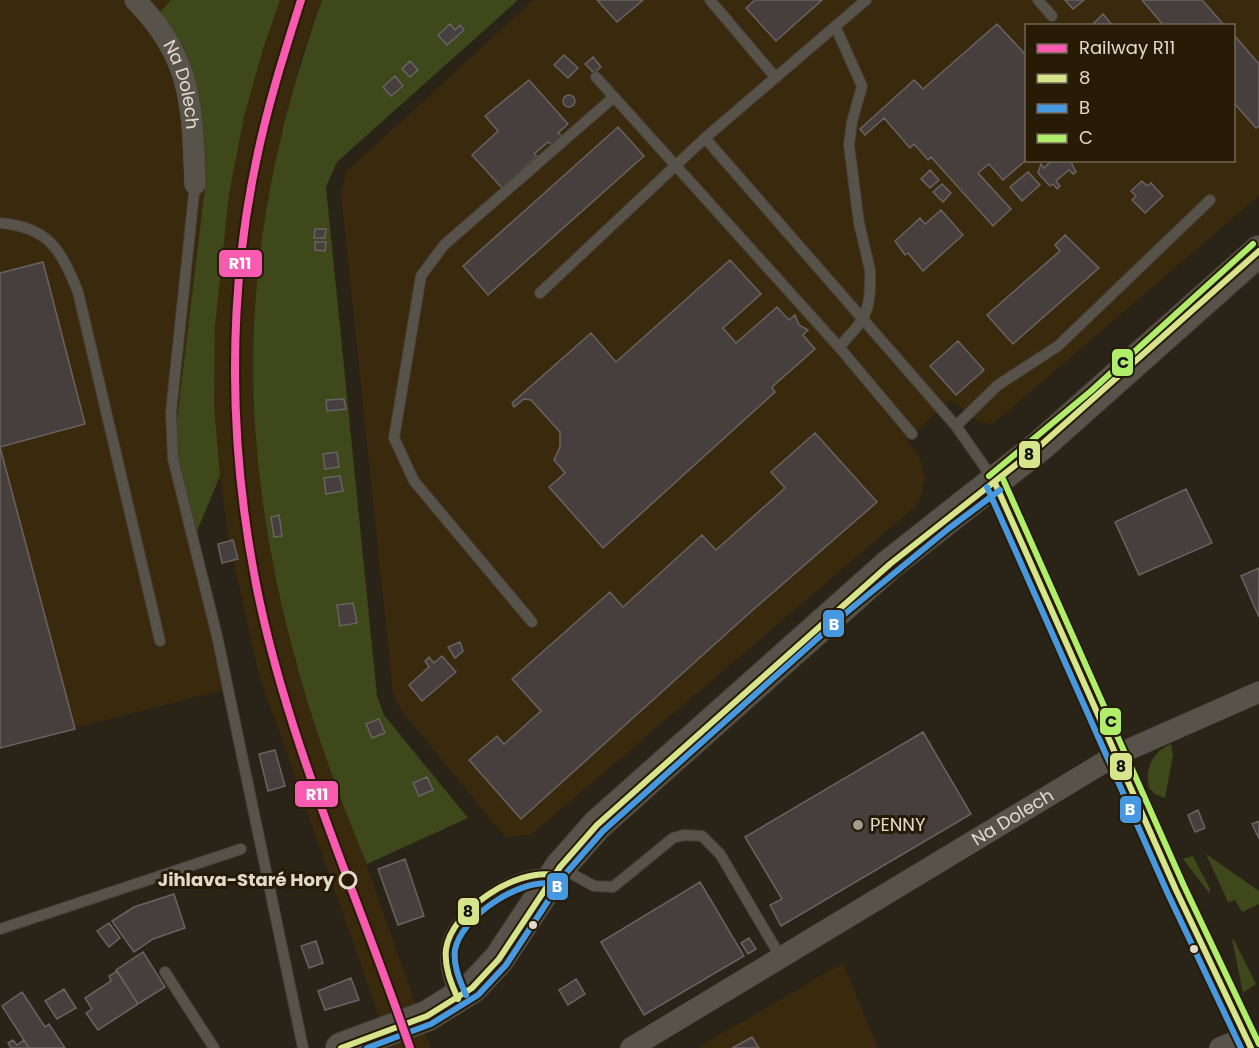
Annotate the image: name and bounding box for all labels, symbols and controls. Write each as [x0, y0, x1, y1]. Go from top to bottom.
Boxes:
legend [1025, 24, 1235, 162]
street label: Na Dolech [157, 35, 205, 130]
text: Railway R11 [1079, 35, 1175, 60]
text: 8 [1079, 65, 1090, 90]
text: B [1079, 95, 1090, 120]
text: C [1079, 125, 1093, 150]
line badge: R11 [218, 249, 263, 278]
text: R11 [229, 252, 251, 275]
line badge: C [1111, 348, 1134, 377]
text: C [1117, 351, 1129, 374]
line badge: 8 [1018, 440, 1041, 469]
text: 8 [1024, 443, 1034, 466]
line badge: B [822, 609, 845, 638]
text: B [829, 613, 839, 636]
line badge: C [1099, 707, 1122, 736]
text: C [1105, 710, 1117, 733]
line badge: 8 [1109, 752, 1133, 781]
text: 8 [1116, 755, 1126, 778]
line badge: R11 [294, 780, 339, 808]
street label: Na Dolech [967, 782, 1058, 851]
text: R11 [306, 783, 328, 806]
line badge: B [1119, 795, 1142, 824]
text: B [1125, 798, 1135, 821]
place label: PENNY [870, 812, 926, 837]
marker: PENNY [851, 818, 865, 832]
place label: Jihlava-Staré Hory [158, 867, 335, 892]
marker: Jihlava-Staré Hory [339, 871, 357, 889]
line badge: B [546, 872, 569, 901]
text: B [552, 875, 562, 898]
line badge: 8 [457, 897, 480, 926]
text: 8 [463, 900, 473, 923]
unlabelled marker [527, 919, 539, 931]
unlabelled marker [1188, 943, 1200, 955]

